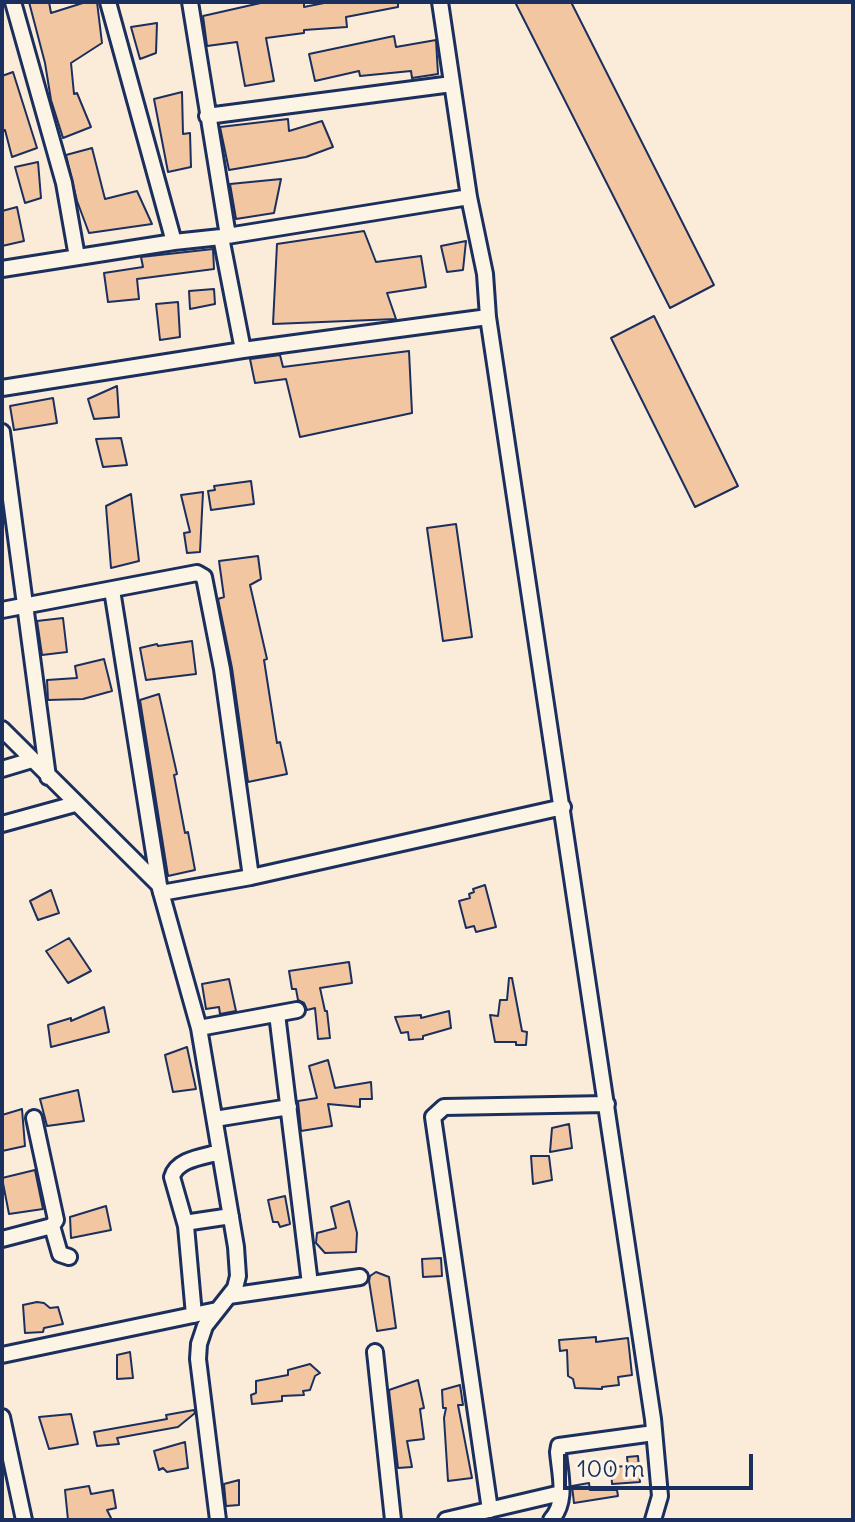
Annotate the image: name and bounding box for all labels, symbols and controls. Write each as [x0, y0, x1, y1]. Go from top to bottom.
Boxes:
scale bar [567, 1438, 757, 1488]
text: 100 m [577, 1453, 645, 1483]

